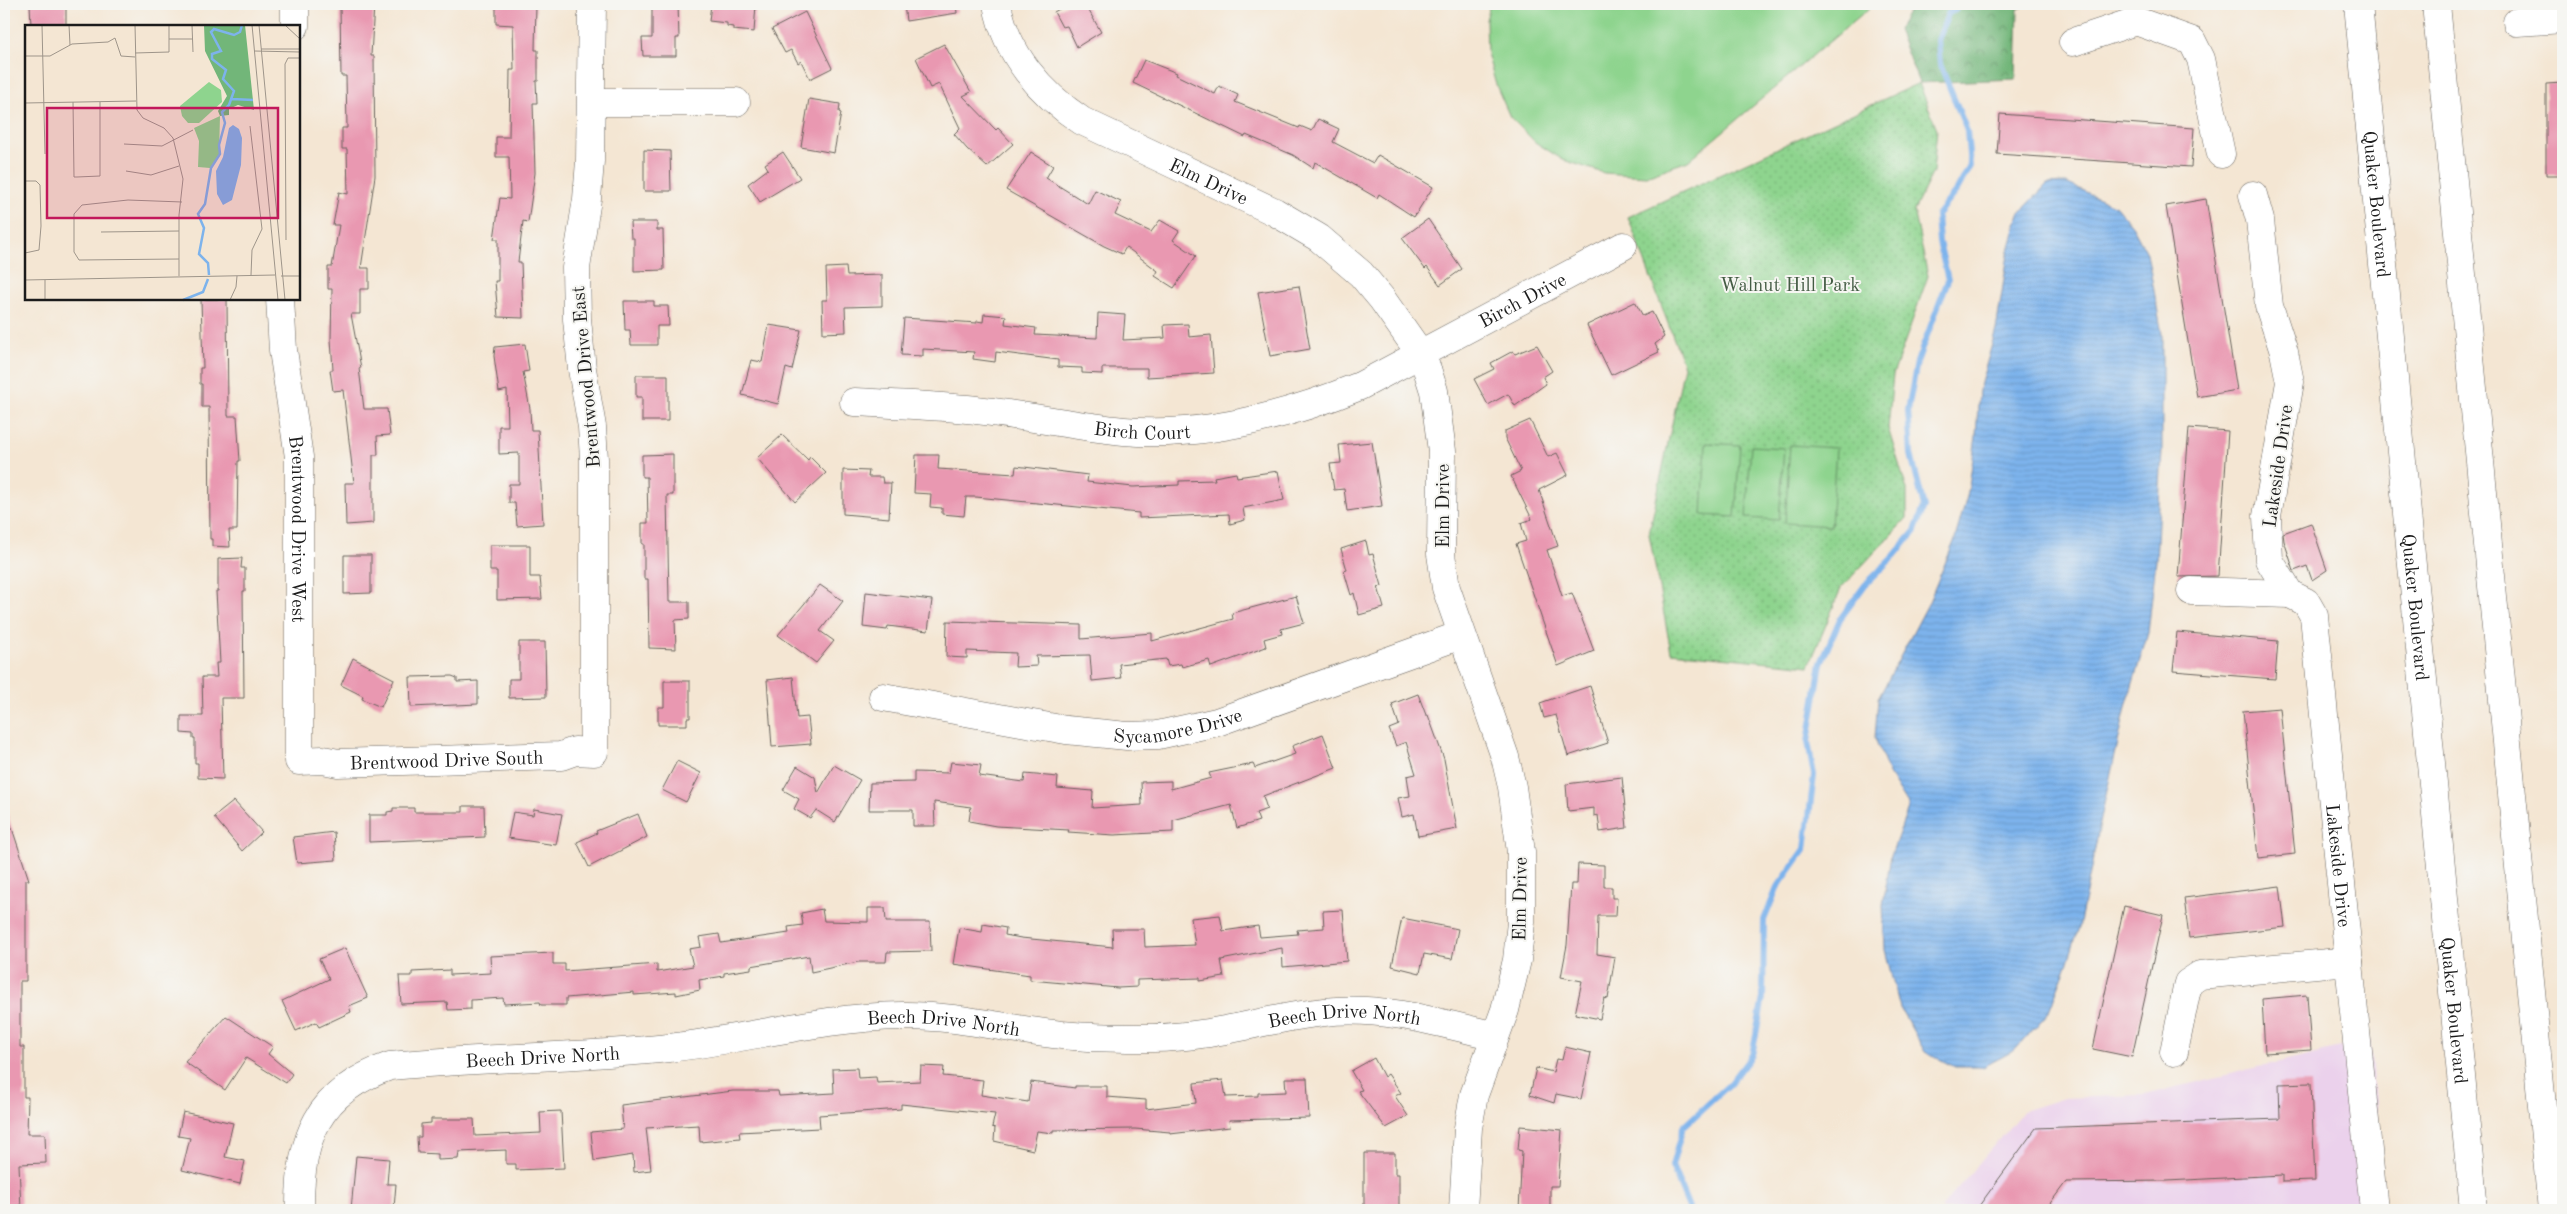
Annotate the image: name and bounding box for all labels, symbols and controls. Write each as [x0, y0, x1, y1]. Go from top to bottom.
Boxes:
inset map [25, 25, 300, 300]
street label: Quaker Boulevard [2358, 130, 2391, 279]
street label: Elm Drive [1166, 157, 1250, 210]
street label: Birch Drive [1477, 271, 1570, 333]
park label: Walnut Hill Park [1720, 277, 1860, 296]
street label: Brentwood Drive East [570, 285, 605, 469]
street label: Lakeside Drive [2261, 404, 2297, 529]
street label: Birch Court [1092, 421, 1192, 444]
street label: Brentwood Drive West [284, 434, 306, 623]
street label: Elm Drive [1435, 464, 1454, 548]
street label: Quaker Boulevard [2397, 533, 2430, 682]
street label: Sycamore Drive [1112, 707, 1245, 748]
street label: Brentwood Drive South [349, 750, 544, 775]
street label: Lakeside Drive [2321, 803, 2352, 928]
street label: Elm Drive [1511, 857, 1532, 941]
street label: Quaker Boulevard [2436, 936, 2469, 1085]
street label: Beech Drive North [1266, 1003, 1422, 1033]
street label: Beech Drive North [866, 1009, 1021, 1041]
street label: Beech Drive North [465, 1045, 621, 1072]

